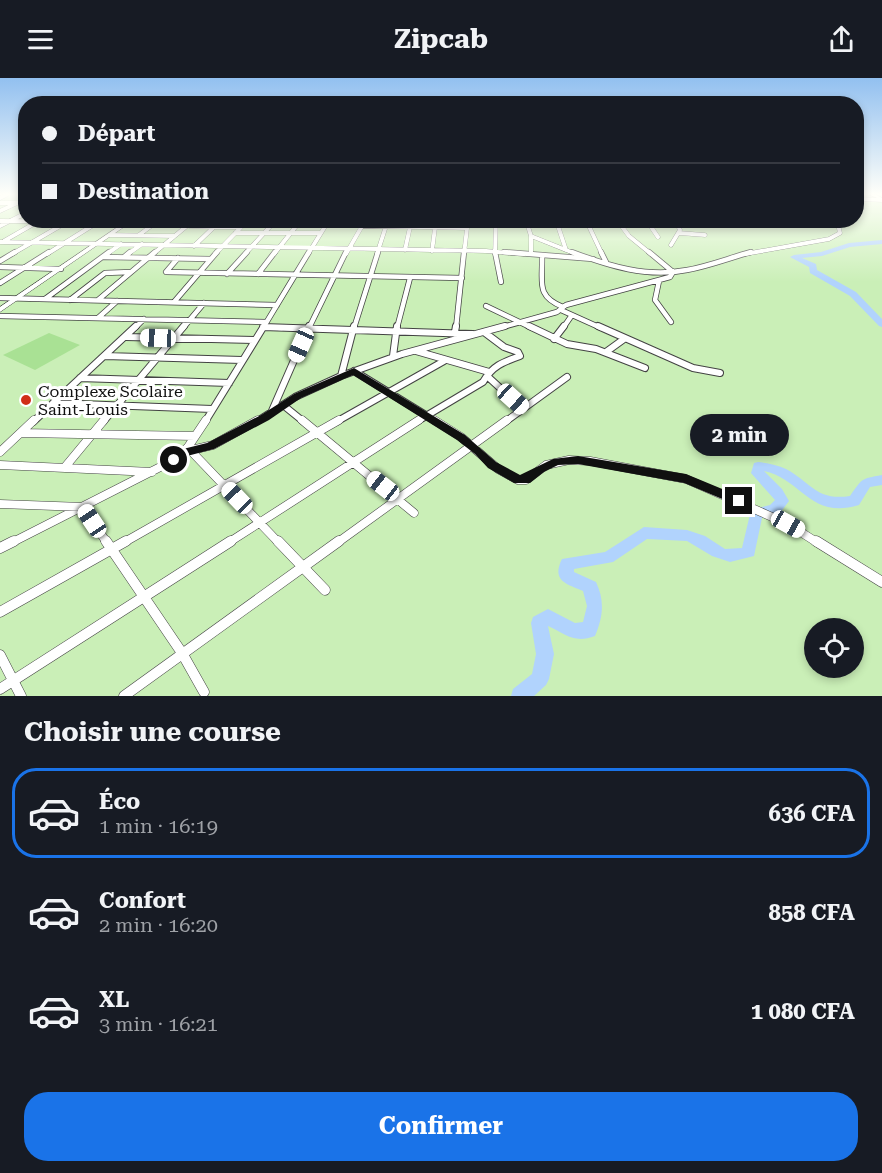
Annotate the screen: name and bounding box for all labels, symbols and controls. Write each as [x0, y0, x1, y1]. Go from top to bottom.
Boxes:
icon: menu [24, 23, 57, 56]
text: Zipcab [394, 23, 488, 55]
icon: share [825, 23, 858, 56]
text: Départ [78, 121, 155, 146]
text: Destination [78, 179, 209, 204]
car [285, 325, 317, 365]
car [140, 328, 176, 348]
car [494, 380, 532, 418]
place label: Complexe Scolaire Saint-Louis [38, 382, 183, 419]
marker: Complexe Scolaire Saint-Louis [19, 393, 33, 407]
callout: 2 min [690, 414, 789, 456]
text: 2 min [712, 423, 767, 447]
route start [160, 446, 187, 473]
car [363, 468, 403, 504]
car [218, 479, 256, 517]
route end [725, 487, 752, 514]
car [74, 501, 110, 541]
car [768, 507, 808, 541]
map controls [804, 618, 864, 678]
button: locate [804, 618, 864, 678]
text: Choisir une course [24, 716, 281, 748]
icon: car [27, 786, 81, 840]
text: Éco [99, 789, 140, 814]
text: 636 CFA [769, 801, 855, 826]
text: 1 min · 16:19 [99, 814, 218, 838]
icon: car [27, 885, 81, 939]
text: Confort [99, 888, 186, 913]
text: 858 CFA [769, 900, 855, 925]
text: 2 min · 16:20 [99, 913, 218, 937]
icon: car [27, 984, 81, 1038]
text: XL [99, 987, 129, 1012]
text: 1 080 CFA [751, 999, 855, 1024]
text: 3 min · 16:21 [99, 1012, 218, 1036]
button: Confirmer [24, 1092, 858, 1161]

